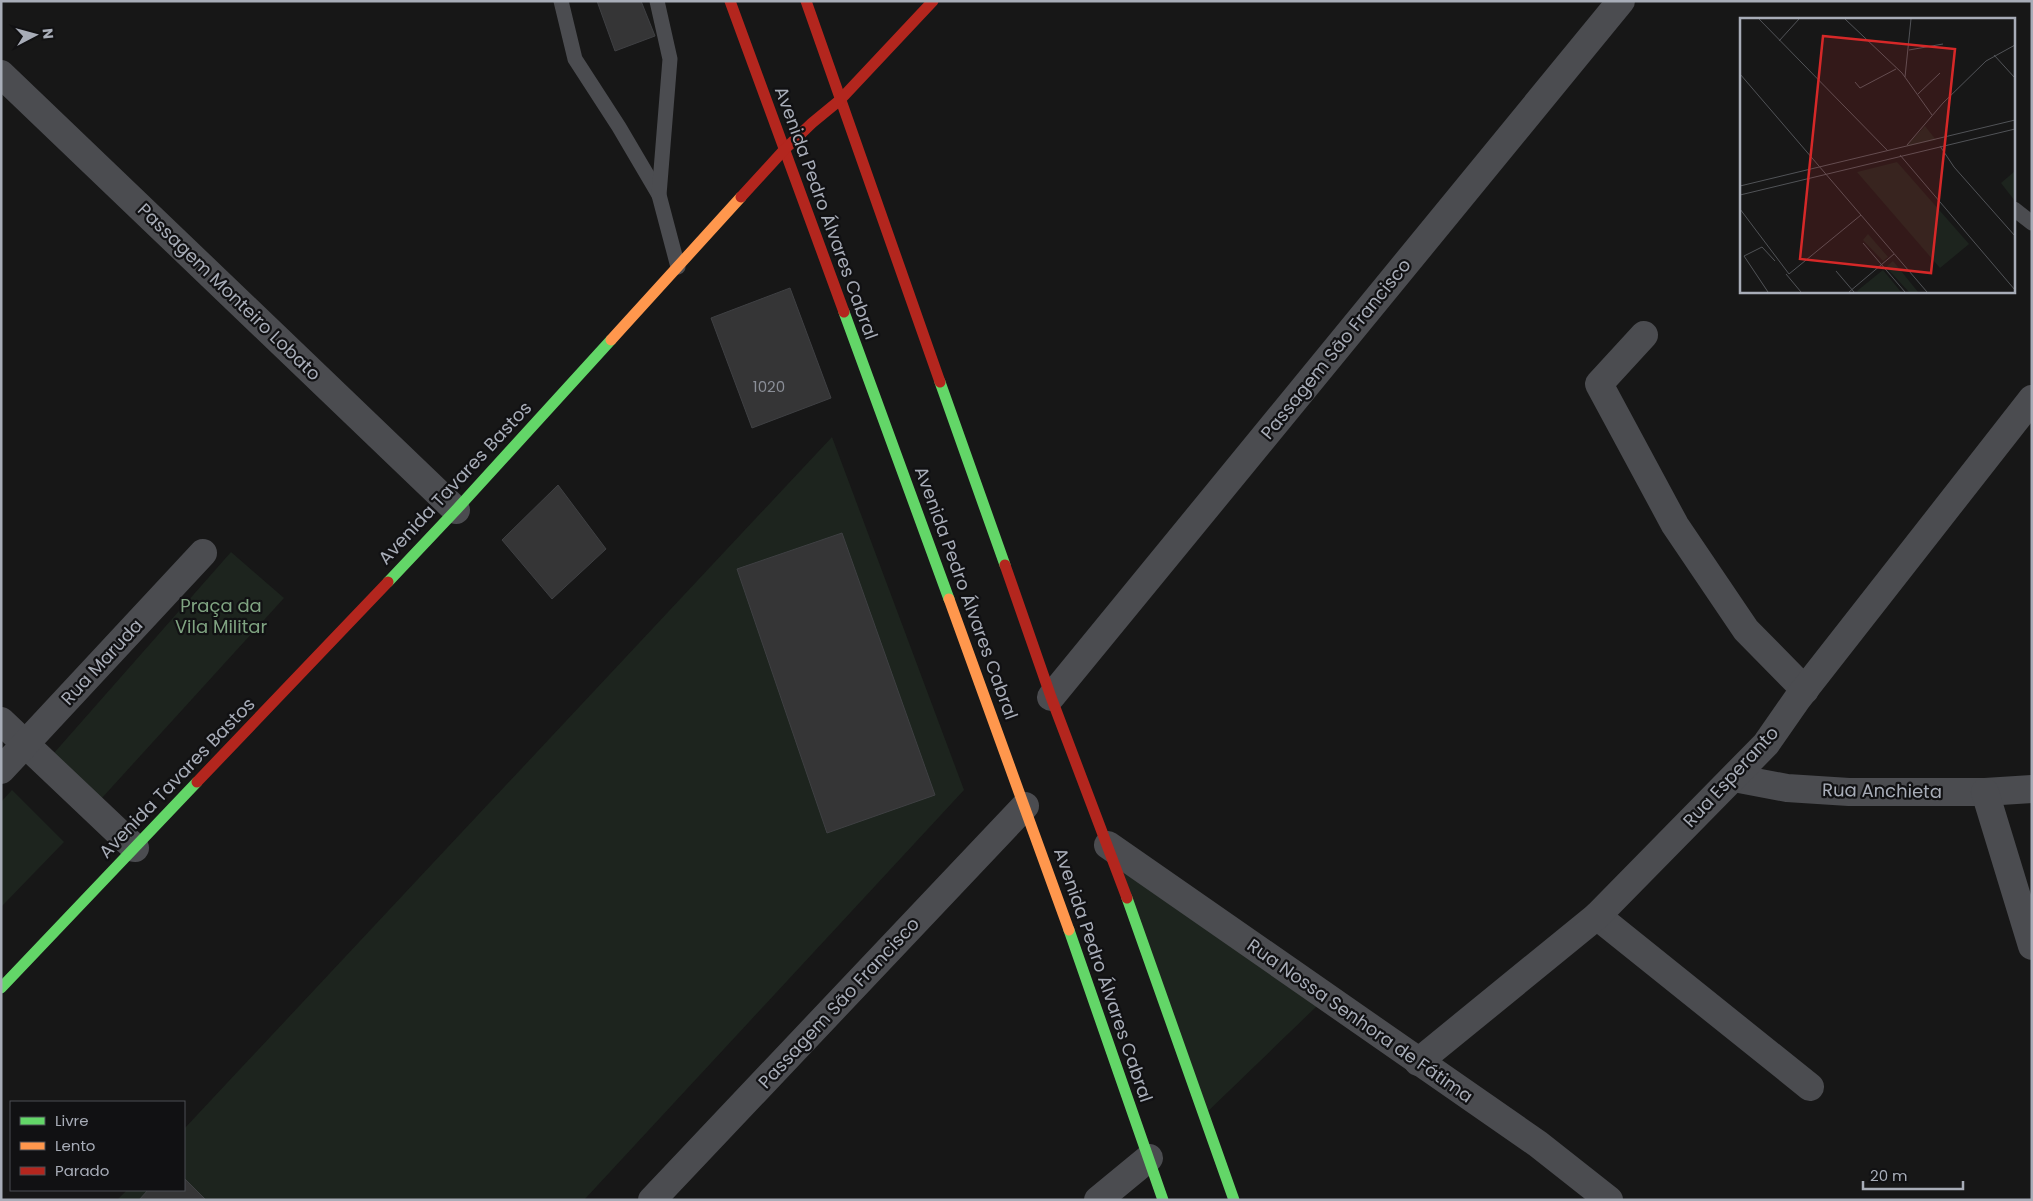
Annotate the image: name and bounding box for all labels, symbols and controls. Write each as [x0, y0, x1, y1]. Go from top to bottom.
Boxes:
north arrow [10, 10, 60, 60]
inset map [1740, 18, 2016, 292]
text: N [37, 27, 58, 40]
street label: Avenida Pedro Álvares Cabral [769, 83, 884, 343]
street label: Passagem Monteiro Lobato [132, 197, 326, 386]
street label: Passagem São Francisco [1255, 253, 1416, 444]
house number: 1020 [753, 376, 785, 397]
street label: Avenida Tavares Bastos [372, 396, 537, 570]
street label: Avenida Pedro Álvares Cabral [909, 463, 1024, 723]
park label: Praça da Vila Militar [175, 593, 267, 639]
street label: Rua Maruda [55, 613, 148, 710]
street label: Avenida Tavares Bastos [93, 692, 260, 864]
street label: Rua Esperanto [1677, 721, 1784, 833]
street label: Rua Anchieta [1822, 777, 1942, 804]
street label: Avenida Pedro Álvares Cabral [1048, 844, 1159, 1105]
street label: Passagem São Francisco [752, 912, 925, 1094]
street label: Rua Nossa Senhora de Fátima [1242, 933, 1478, 1108]
legend [10, 1101, 185, 1191]
text: Livre [55, 1110, 88, 1131]
text: Lento [55, 1135, 95, 1156]
scale bar [1863, 1158, 1963, 1190]
text: Parado [55, 1160, 109, 1181]
text: 20 m [1870, 1165, 1908, 1186]

